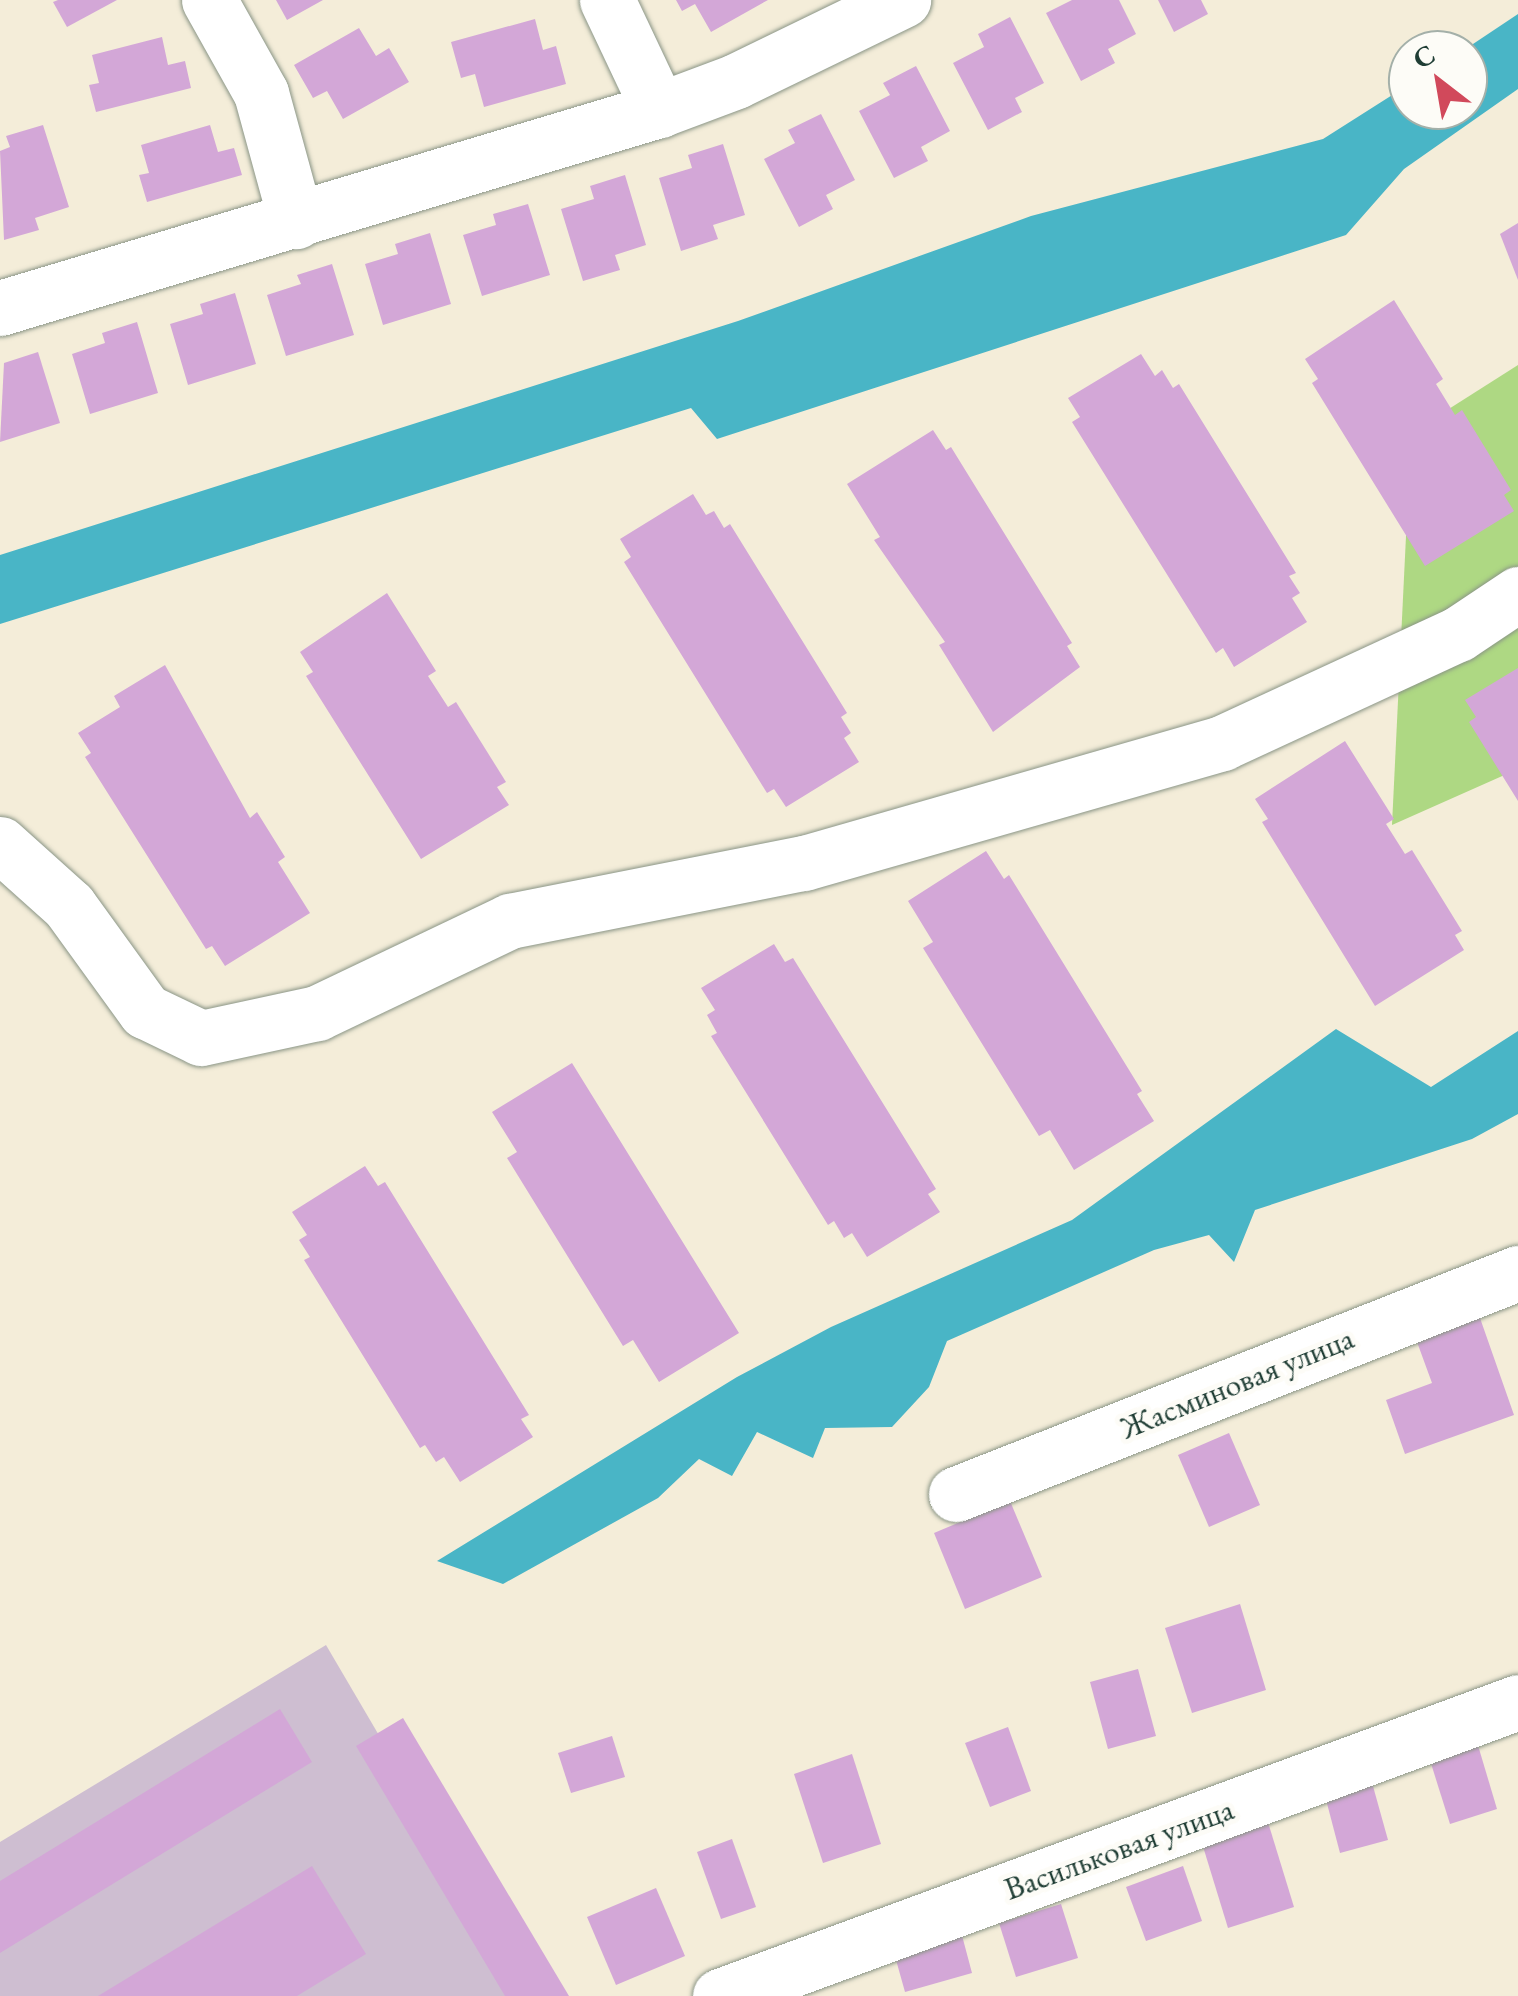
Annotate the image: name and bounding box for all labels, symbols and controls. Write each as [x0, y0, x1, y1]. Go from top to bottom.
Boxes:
north arrow [1388, 30, 1488, 130]
text: С [1406, 35, 1441, 77]
street label: Жасминовая улица [1115, 1319, 1359, 1447]
street label: Васильковая улица [999, 1790, 1239, 1908]

